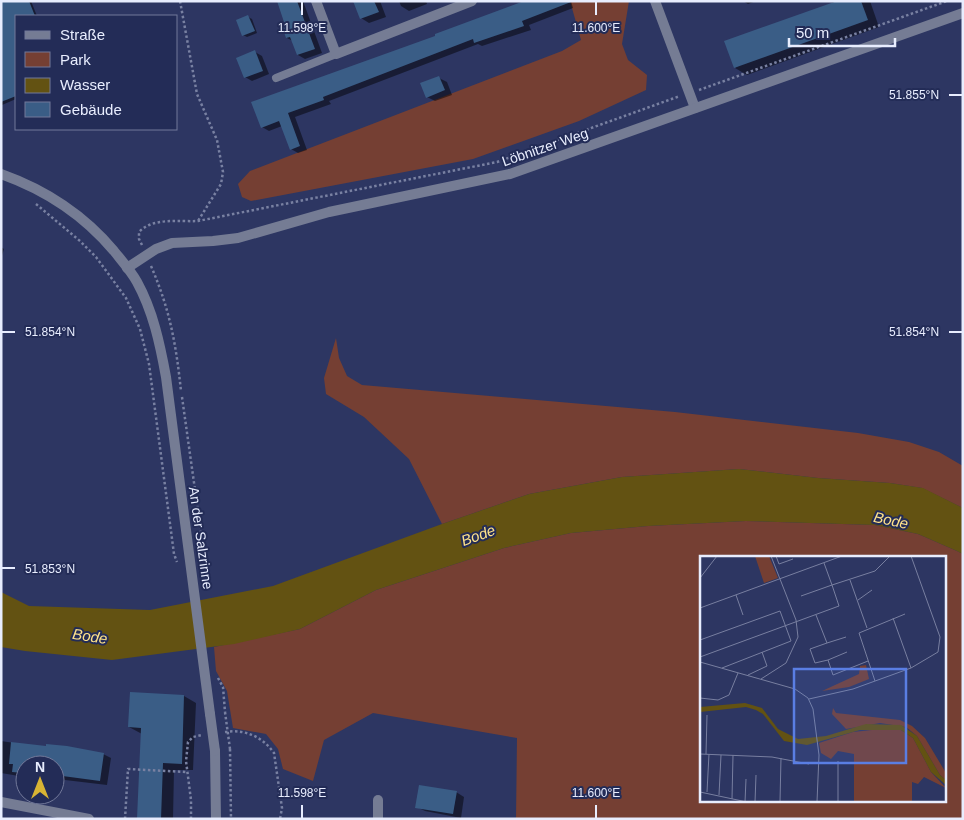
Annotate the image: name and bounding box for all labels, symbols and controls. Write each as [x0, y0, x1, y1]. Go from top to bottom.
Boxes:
legend [15, 15, 178, 130]
scale bar [789, 15, 895, 47]
text: 11.598°E [278, 21, 326, 35]
text: 11.600°E [572, 21, 620, 35]
text: 50 m [796, 24, 829, 41]
text: Straße [60, 26, 105, 43]
text: Park [60, 51, 91, 68]
text: Wasser [60, 76, 110, 93]
text: 51.855°N [889, 88, 939, 102]
text: Gebäude [60, 101, 122, 118]
street label: Löbnitzer Weg [500, 125, 590, 169]
text: 51.854°N [25, 325, 75, 339]
text: 51.854°N [889, 325, 939, 339]
street label: An der Salzrinne [186, 486, 216, 591]
water label: Bode [872, 508, 910, 532]
water label: Bode [459, 521, 497, 549]
inset map [700, 556, 946, 802]
text: 51.853°N [25, 562, 75, 576]
water label: Bode [71, 625, 109, 647]
north arrow [15, 755, 65, 805]
text: N [35, 759, 45, 775]
text: 11.598°E [278, 786, 326, 800]
text: 11.600°E [572, 786, 620, 800]

